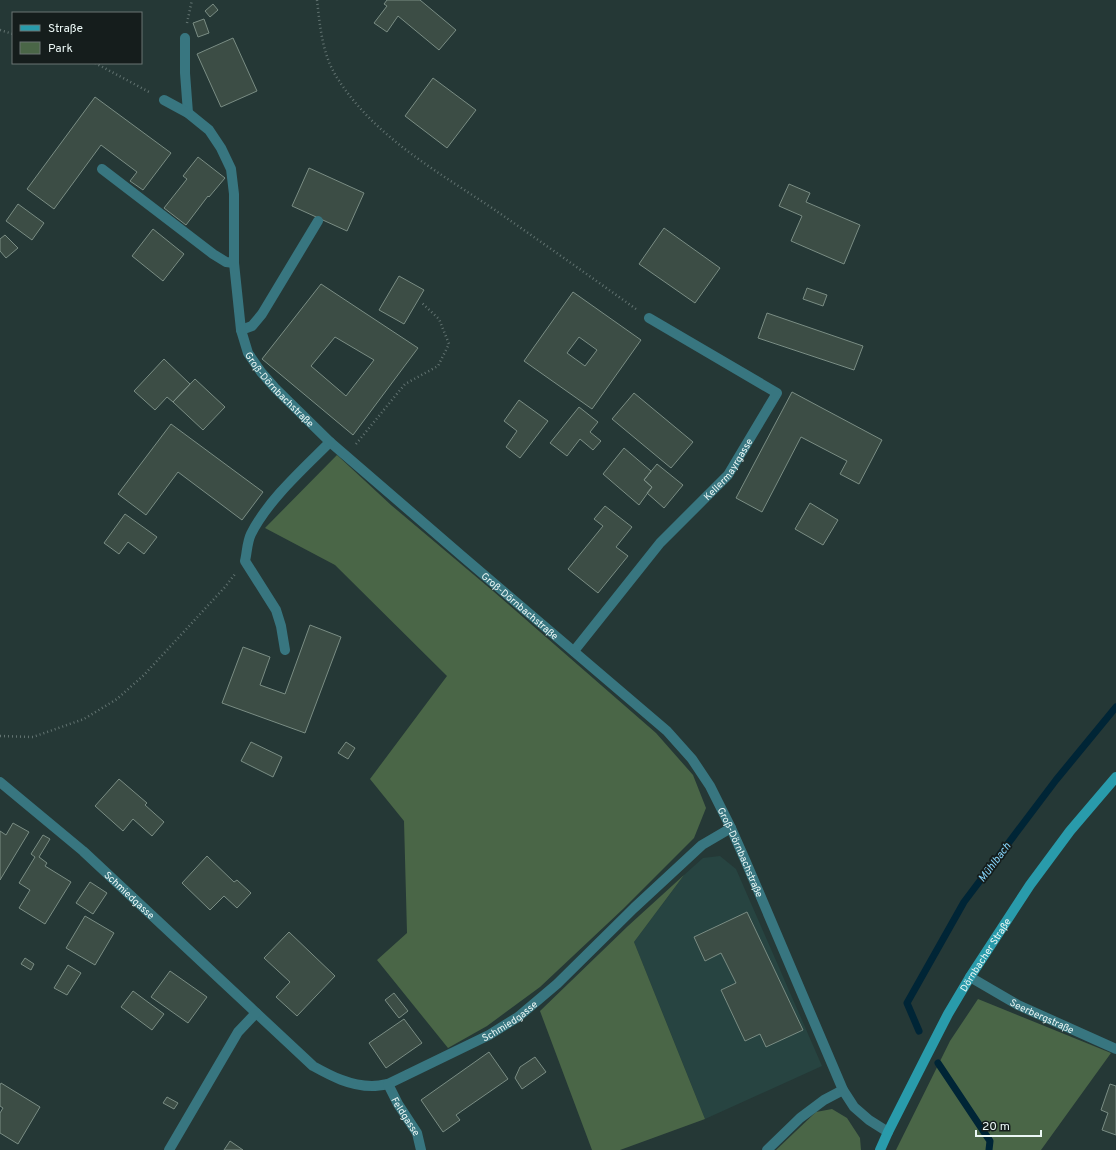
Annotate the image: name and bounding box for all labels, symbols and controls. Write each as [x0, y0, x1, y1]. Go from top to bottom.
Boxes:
legend [12, 12, 142, 64]
text: Straße [48, 21, 83, 37]
text: Park [48, 41, 73, 57]
street label: Groß-Dörnbachstraße [241, 350, 316, 431]
street label: Kellermayrgasse [701, 436, 757, 504]
street label: Groß-Dörnbachstraße [478, 570, 560, 643]
street label: Groß-Dörnbachstraße [714, 805, 765, 900]
water label: Mühlbach [975, 840, 1014, 885]
street label: Schmiedgasse [101, 869, 157, 923]
street label: Dörnbacher Straße [958, 916, 1015, 994]
street label: Seerbergstraße [1007, 997, 1076, 1037]
street label: Schmiedgasse [480, 998, 541, 1045]
street label: Feldgasse [388, 1095, 422, 1139]
scale bar [976, 1112, 1041, 1138]
text: 20 m [982, 1119, 1010, 1135]

